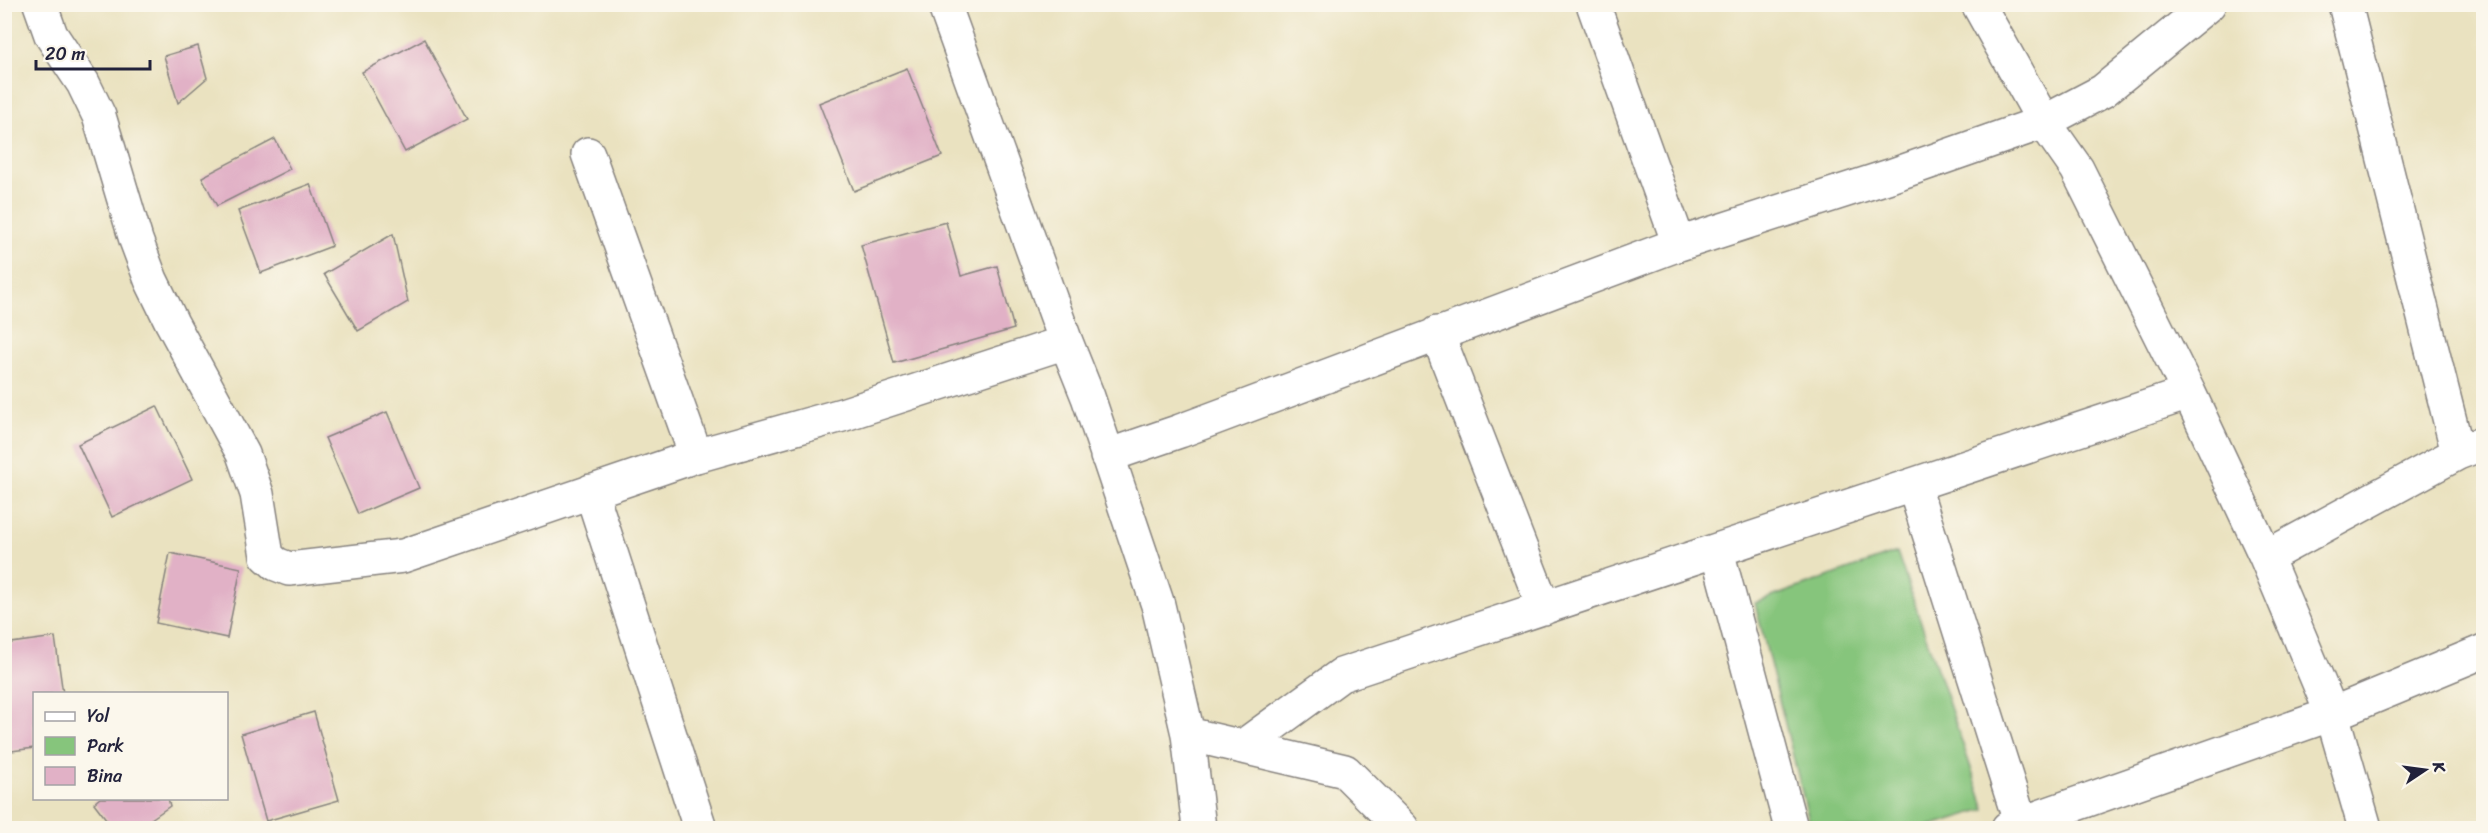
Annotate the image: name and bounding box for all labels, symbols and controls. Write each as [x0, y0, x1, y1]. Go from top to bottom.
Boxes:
scale bar [36, 33, 150, 71]
text: 20 m [45, 38, 85, 70]
legend [33, 692, 228, 800]
text: Yol [87, 700, 110, 732]
text: Park [87, 730, 124, 762]
north arrow [2395, 740, 2455, 800]
text: K [2424, 758, 2455, 776]
text: Bina [87, 760, 123, 792]

